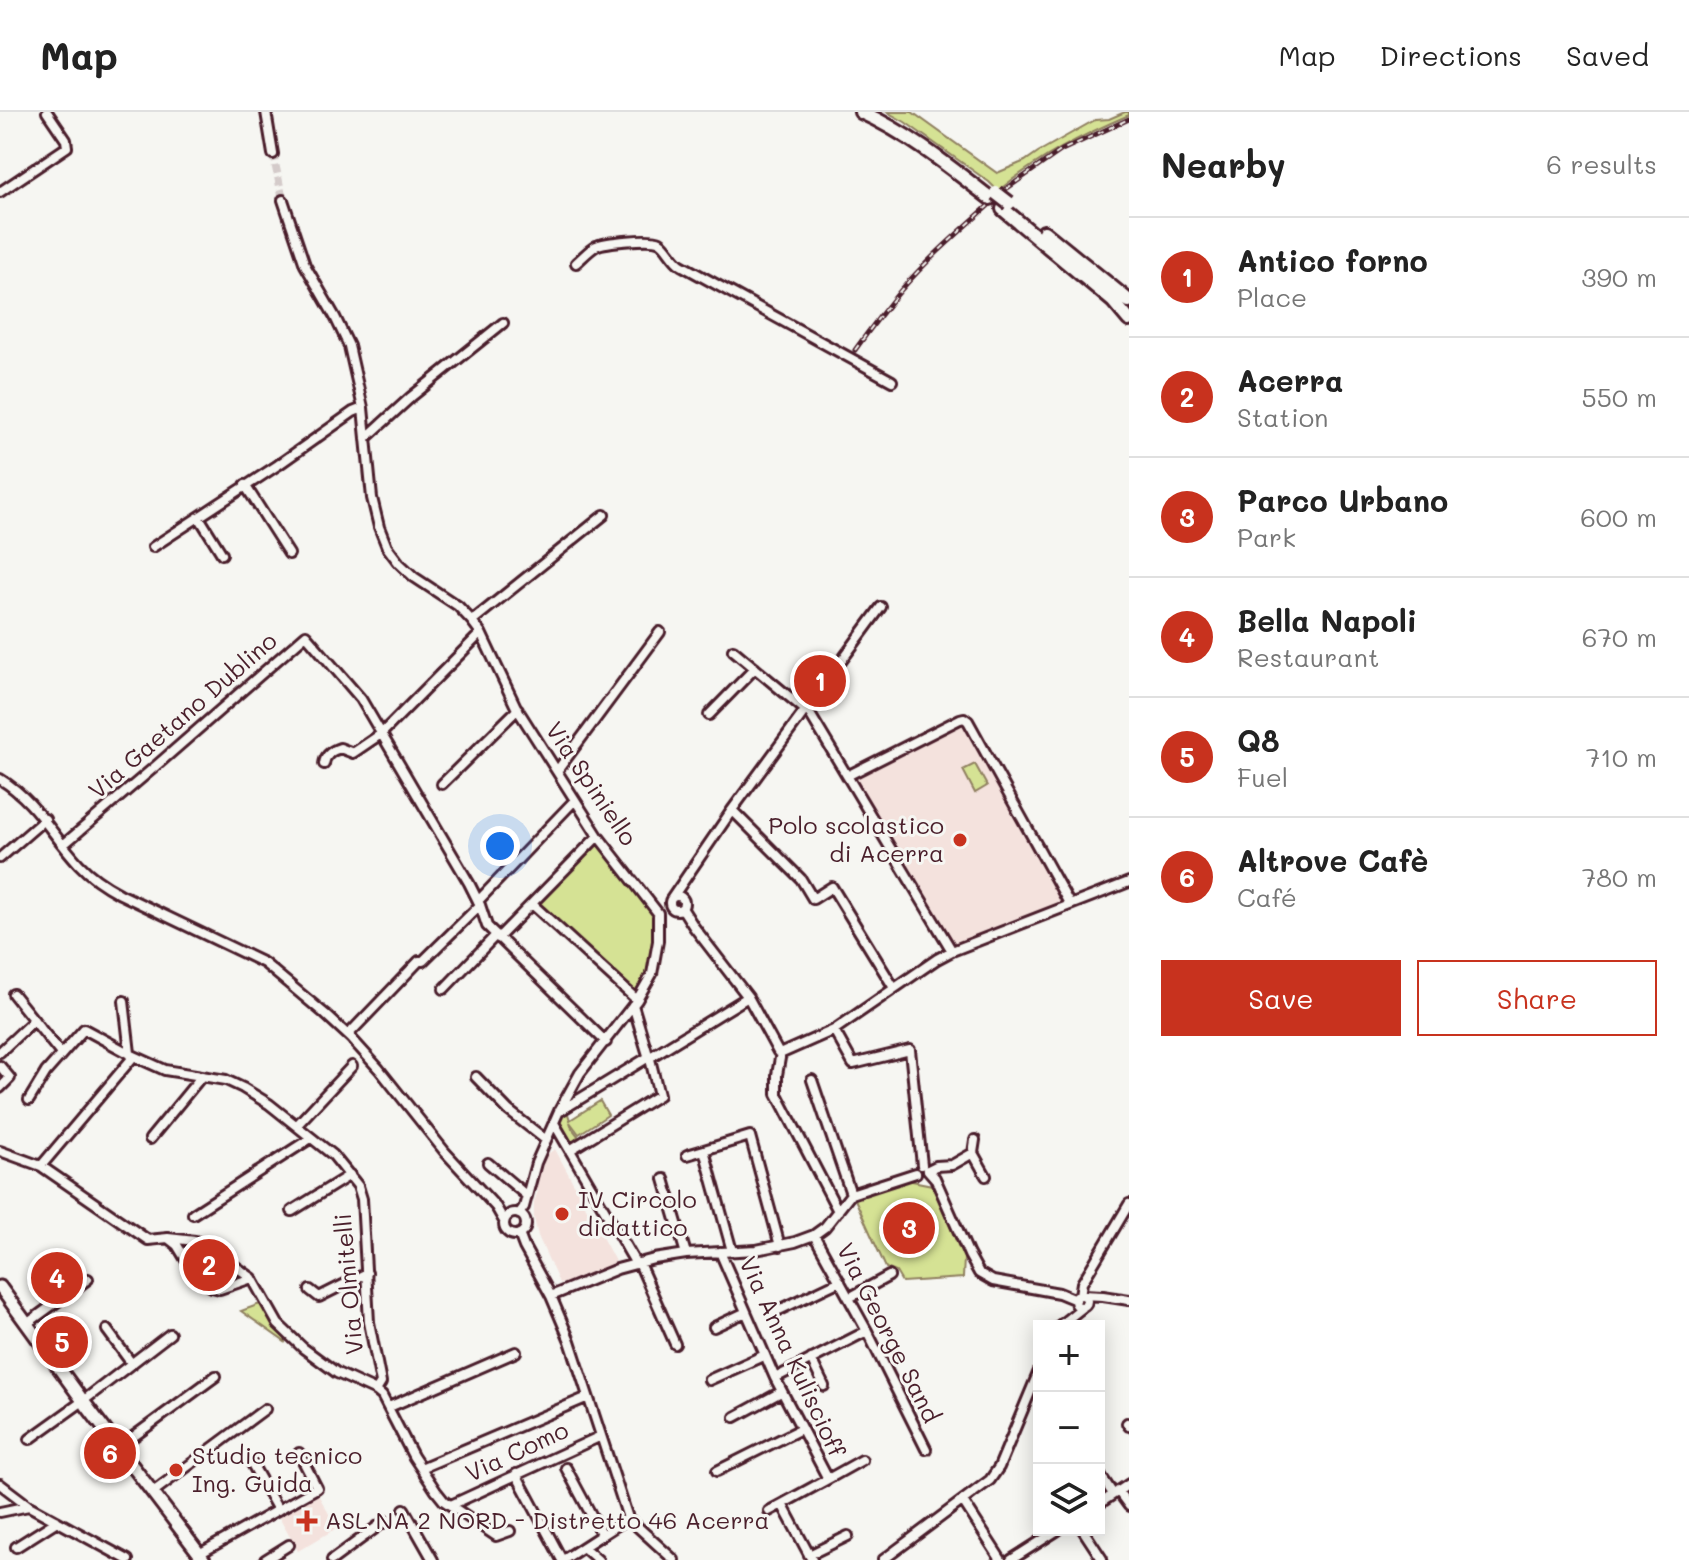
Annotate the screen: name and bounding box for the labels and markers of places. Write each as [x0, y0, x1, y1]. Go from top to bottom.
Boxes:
pin: 1 [794, 651, 846, 711]
place label: Polo scolastico di Acerra [768, 809, 944, 868]
marker: Polo scolastico di Acerra [951, 831, 969, 849]
place label: IV Circolo didattico [578, 1183, 697, 1242]
pin: 3 [883, 1198, 935, 1258]
marker: IV Circolo didattico [553, 1205, 571, 1223]
pin: 2 [183, 1235, 235, 1295]
pin: 4 [31, 1248, 83, 1308]
pin: 5 [36, 1312, 88, 1372]
pin: 6 [84, 1423, 136, 1483]
place label: Studio tecnico Ing. Guida [192, 1439, 362, 1498]
marker: Studio tecnico Ing. Guida [167, 1461, 185, 1479]
place label: ASL NA 2 NORD - Distretto 46 Acerra [325, 1504, 769, 1535]
marker: ASL NA 2 NORD - Distretto 46 Acerra [296, 1510, 318, 1532]

